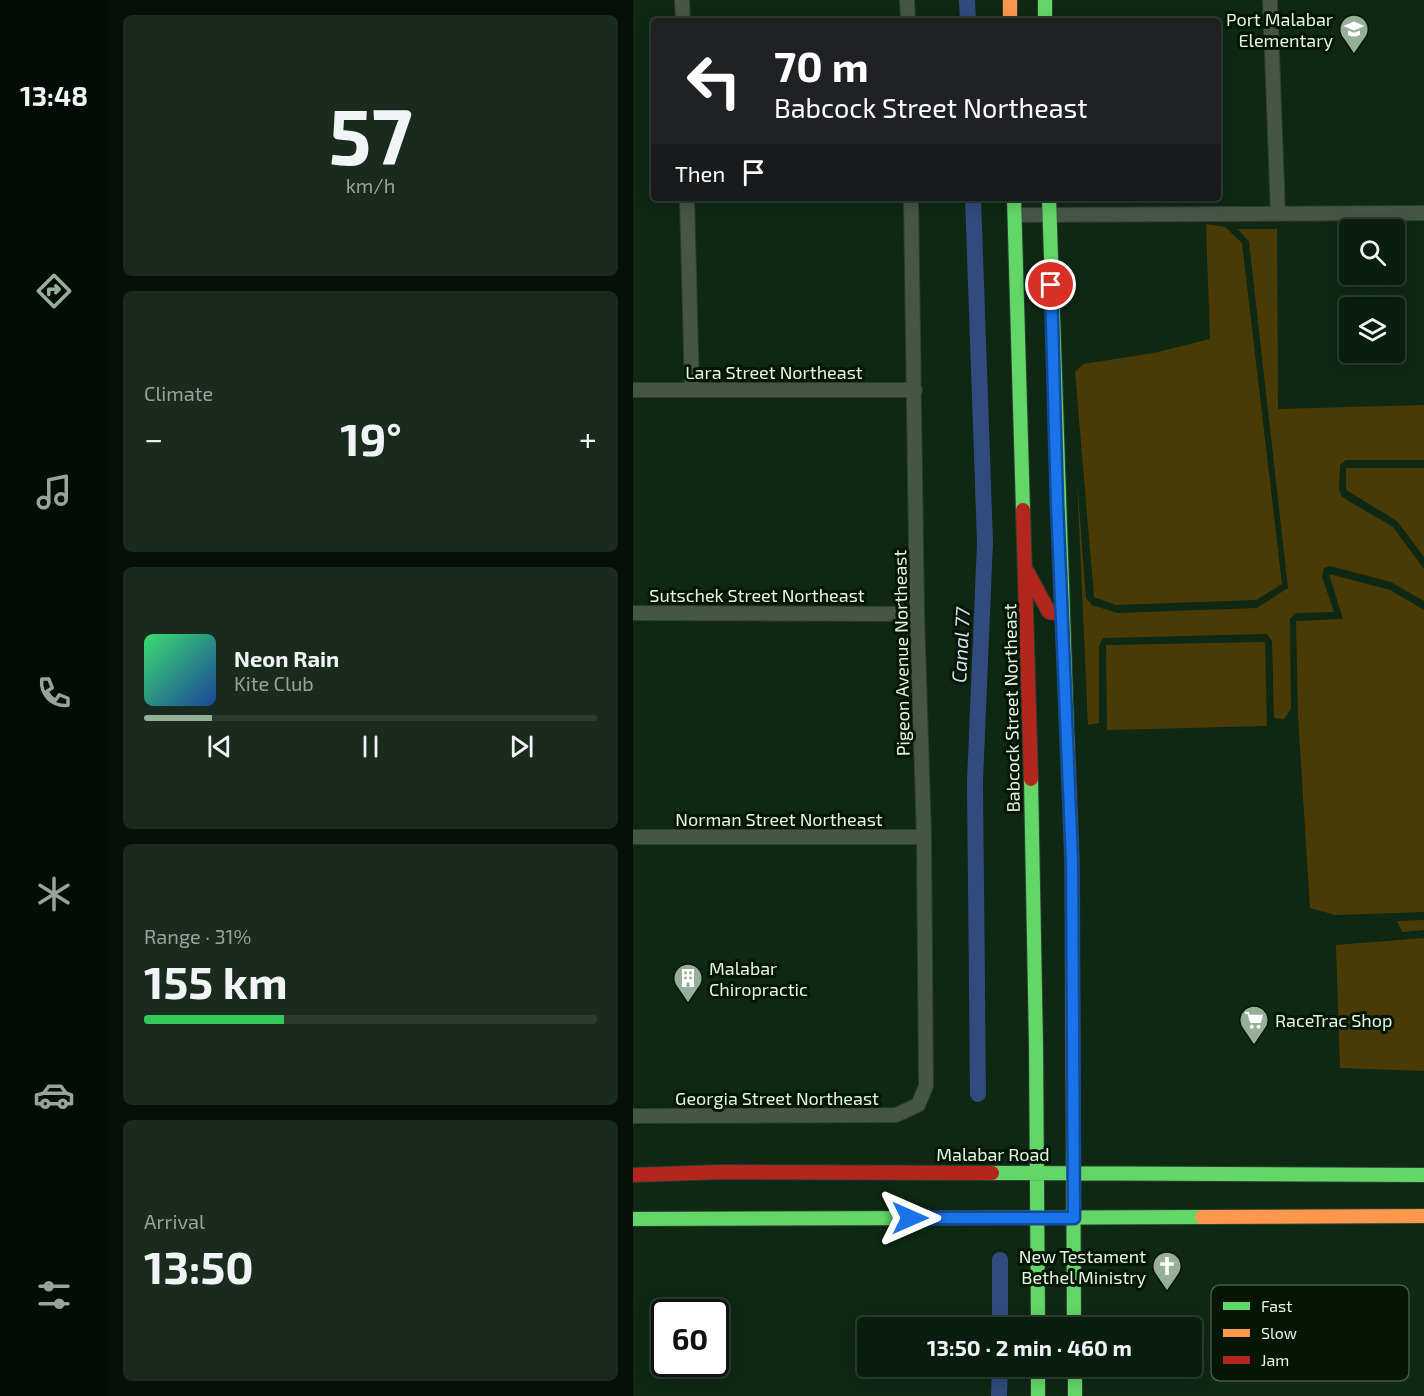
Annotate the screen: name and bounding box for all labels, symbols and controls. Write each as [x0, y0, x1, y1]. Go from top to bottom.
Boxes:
place label: Port Malabar Elementary [1226, 8, 1333, 51]
school or university icon: Port Malabar Elementary [1338, 13, 1370, 55]
text: 70 m [774, 40, 869, 90]
icon: left [675, 42, 753, 120]
text: 13:48 [20, 79, 88, 111]
text: 57 [328, 87, 413, 181]
text: Babcock Street Northeast [774, 91, 1088, 123]
icon: arrive [737, 156, 770, 189]
text: Then [675, 160, 725, 186]
text: km/h [346, 173, 395, 197]
map controls [1339, 219, 1405, 363]
button: search [1339, 219, 1405, 285]
pin [1025, 259, 1076, 310]
icon: arrive [1034, 268, 1067, 301]
icon: directions [33, 270, 75, 312]
button: layers [1339, 297, 1405, 363]
street label: Lara Street Northeast [685, 361, 863, 383]
text: Climate [144, 381, 213, 405]
text: 19° [340, 411, 402, 465]
text: − [144, 418, 163, 458]
text: + [579, 418, 597, 458]
icon: music [33, 471, 75, 513]
street label: Pigeon Avenue Northeast [888, 550, 914, 756]
street label: Sutschek Street Northeast [649, 584, 865, 606]
street label: Babcock Street Northeast [998, 603, 1024, 813]
water label: Canal 77 [946, 606, 974, 684]
text: Neon Rain [234, 645, 339, 671]
text: Kite Club [234, 671, 314, 695]
icon: phone [33, 672, 75, 714]
icon: previous [203, 730, 236, 763]
icon: pause [354, 730, 387, 763]
icon: next [505, 730, 538, 763]
street label: Norman Street Northeast [675, 808, 883, 830]
icon: climate [33, 873, 75, 915]
text: Range · 31% [144, 924, 251, 948]
text: 155 km [144, 954, 288, 1008]
place label: Malabar Chiropractic [709, 957, 808, 1000]
building icon: Malabar Chiropractic [672, 962, 704, 1004]
supermarket icon: RaceTrac Shop [1238, 1004, 1270, 1046]
place label: RaceTrac Shop [1275, 1009, 1392, 1031]
icon: car [33, 1074, 75, 1116]
street label: Georgia Street Northeast [675, 1087, 879, 1109]
street label: Malabar Road [936, 1143, 1050, 1165]
position arrow [878, 1186, 942, 1250]
text: Arrival [144, 1209, 205, 1233]
text: 13:50 [144, 1239, 254, 1293]
place label: New Testament Bethel Ministry [1019, 1245, 1146, 1288]
church icon: New Testament Bethel Ministry [1151, 1250, 1183, 1292]
icon: filters [33, 1274, 75, 1316]
legend [1211, 1285, 1409, 1381]
text: Fast [1261, 1296, 1292, 1315]
speed limit sign: 60 [651, 1299, 729, 1377]
text: Slow [1261, 1323, 1297, 1342]
text: 13:50 · 2 min · 460 m [927, 1334, 1132, 1360]
text: Jam [1261, 1350, 1289, 1369]

